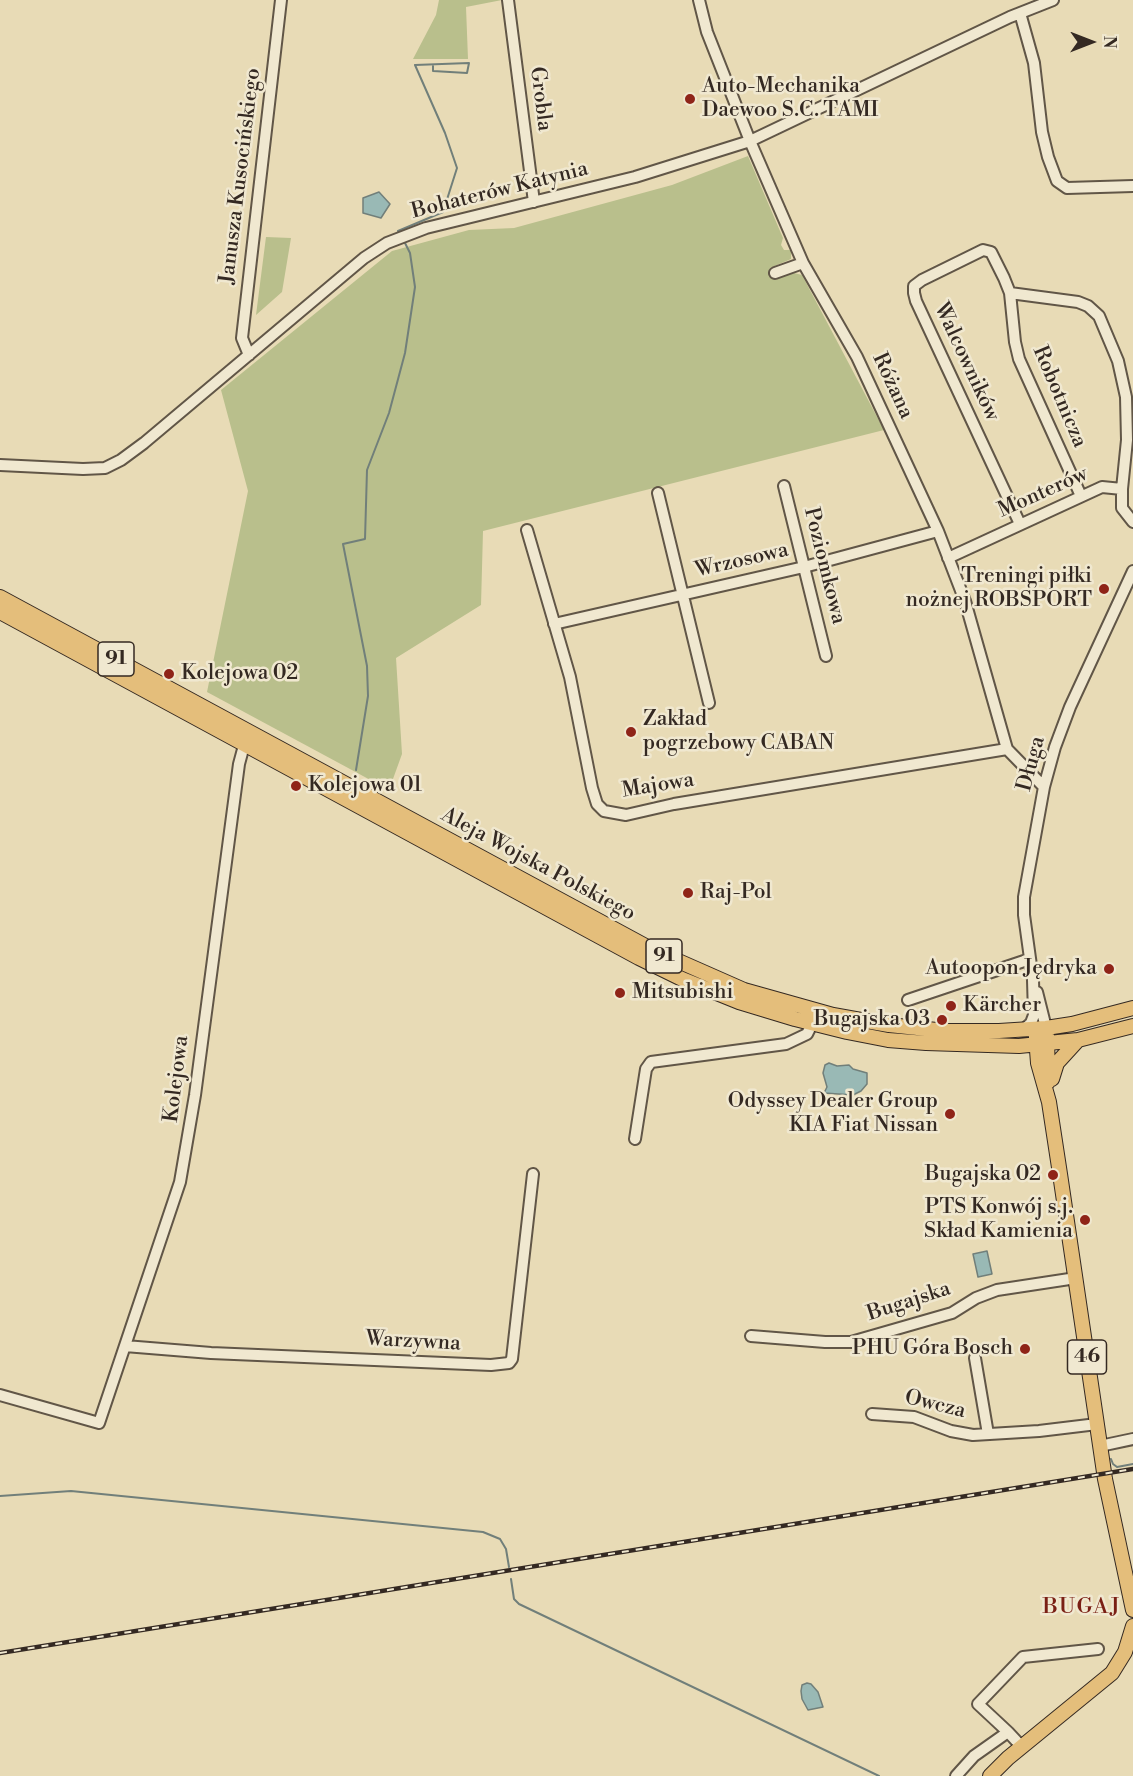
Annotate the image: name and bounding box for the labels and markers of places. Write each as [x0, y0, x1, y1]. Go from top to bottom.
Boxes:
place label: Auto-Mechanika Daewoo S.C. TAMI [702, 74, 879, 124]
marker: Auto-Mechanika Daewoo S.C. TAMI [683, 92, 697, 106]
place label: Treningi piłki nożnej ROBSPORT [906, 564, 1092, 614]
marker: Treningi piłki nożnej ROBSPORT [1097, 582, 1111, 596]
place label: Kolejowa 02 [181, 661, 298, 687]
marker: Kolejowa 02 [162, 667, 176, 681]
place label: Zakład pogrzebowy CABAN [643, 707, 834, 757]
marker: Zakład pogrzebowy CABAN [624, 725, 638, 739]
place label: Kolejowa 01 [308, 773, 422, 799]
marker: Kolejowa 01 [289, 779, 303, 793]
place label: Raj-Pol [700, 880, 772, 906]
marker: Raj-Pol [681, 886, 695, 900]
place label: Autoopon Jędryka [925, 956, 1097, 982]
marker: Autoopon Jędryka [1102, 962, 1116, 976]
place label: Mitsubishi [632, 980, 733, 1006]
marker: Mitsubishi [613, 986, 627, 1000]
place label: Kärcher [963, 993, 1041, 1019]
marker: Kärcher [944, 999, 958, 1013]
place label: Bugajska 03 [814, 1007, 930, 1033]
marker: Bugajska 03 [935, 1013, 949, 1027]
place label: Odyssey Dealer Group KIA Fiat Nissan [728, 1089, 938, 1139]
marker: Odyssey Dealer Group KIA Fiat Nissan [943, 1107, 957, 1121]
place label: Bugajska 02 [925, 1162, 1041, 1188]
marker: Bugajska 02 [1046, 1168, 1060, 1182]
place label: PTS Konwój s.j. Skład Kamienia [924, 1195, 1073, 1245]
marker: PTS Konwój s.j. Skład Kamienia [1078, 1213, 1092, 1227]
place label: PHU Góra Bosch [852, 1336, 1013, 1362]
marker: PHU Góra Bosch [1018, 1342, 1032, 1356]

